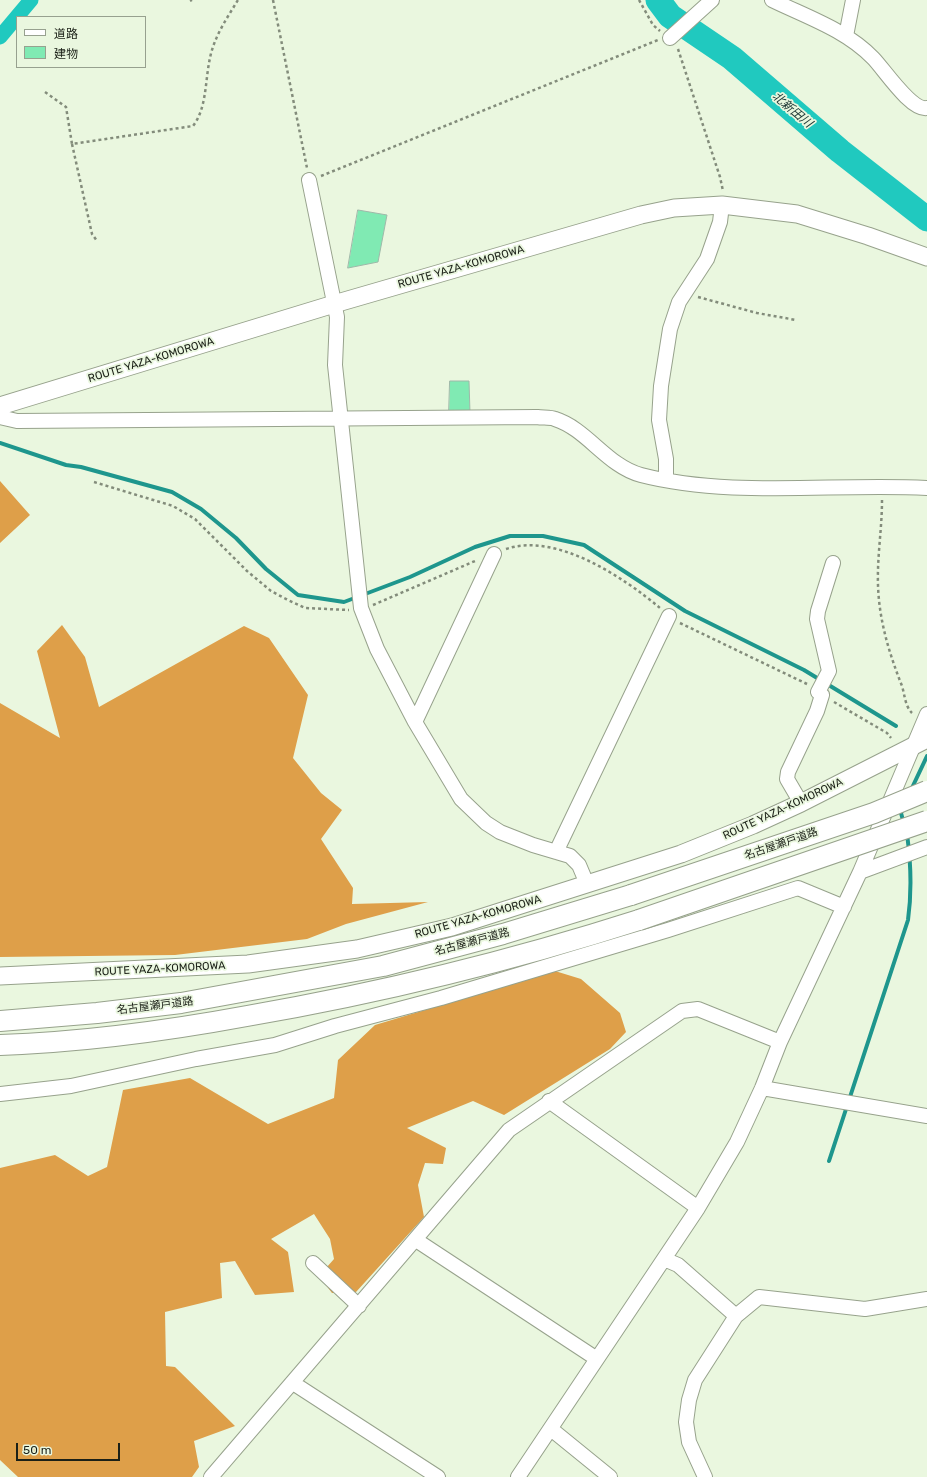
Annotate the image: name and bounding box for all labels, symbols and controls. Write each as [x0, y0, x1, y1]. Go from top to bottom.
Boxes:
legend [16, 16, 146, 68]
text: 道路 [54, 27, 78, 41]
text: 建物 [54, 47, 78, 61]
water label: 北新田川 [769, 89, 815, 131]
street label: ROUTE YAZA-KOMOROWA [396, 243, 526, 291]
street label: ROUTE YAZA-KOMOROWA [86, 335, 216, 385]
street label: ROUTE YAZA-KOMOROWA [721, 775, 845, 843]
street label: 名古屋瀬戸道路 [742, 825, 820, 863]
street label: ROUTE YAZA-KOMOROWA [413, 893, 543, 941]
street label: 名古屋瀬戸道路 [433, 926, 511, 958]
street label: ROUTE YAZA-KOMOROWA [94, 959, 226, 979]
street label: 名古屋瀬戸道路 [116, 995, 194, 1017]
scale bar [18, 1435, 122, 1461]
text: 50 m [23, 1443, 51, 1457]

